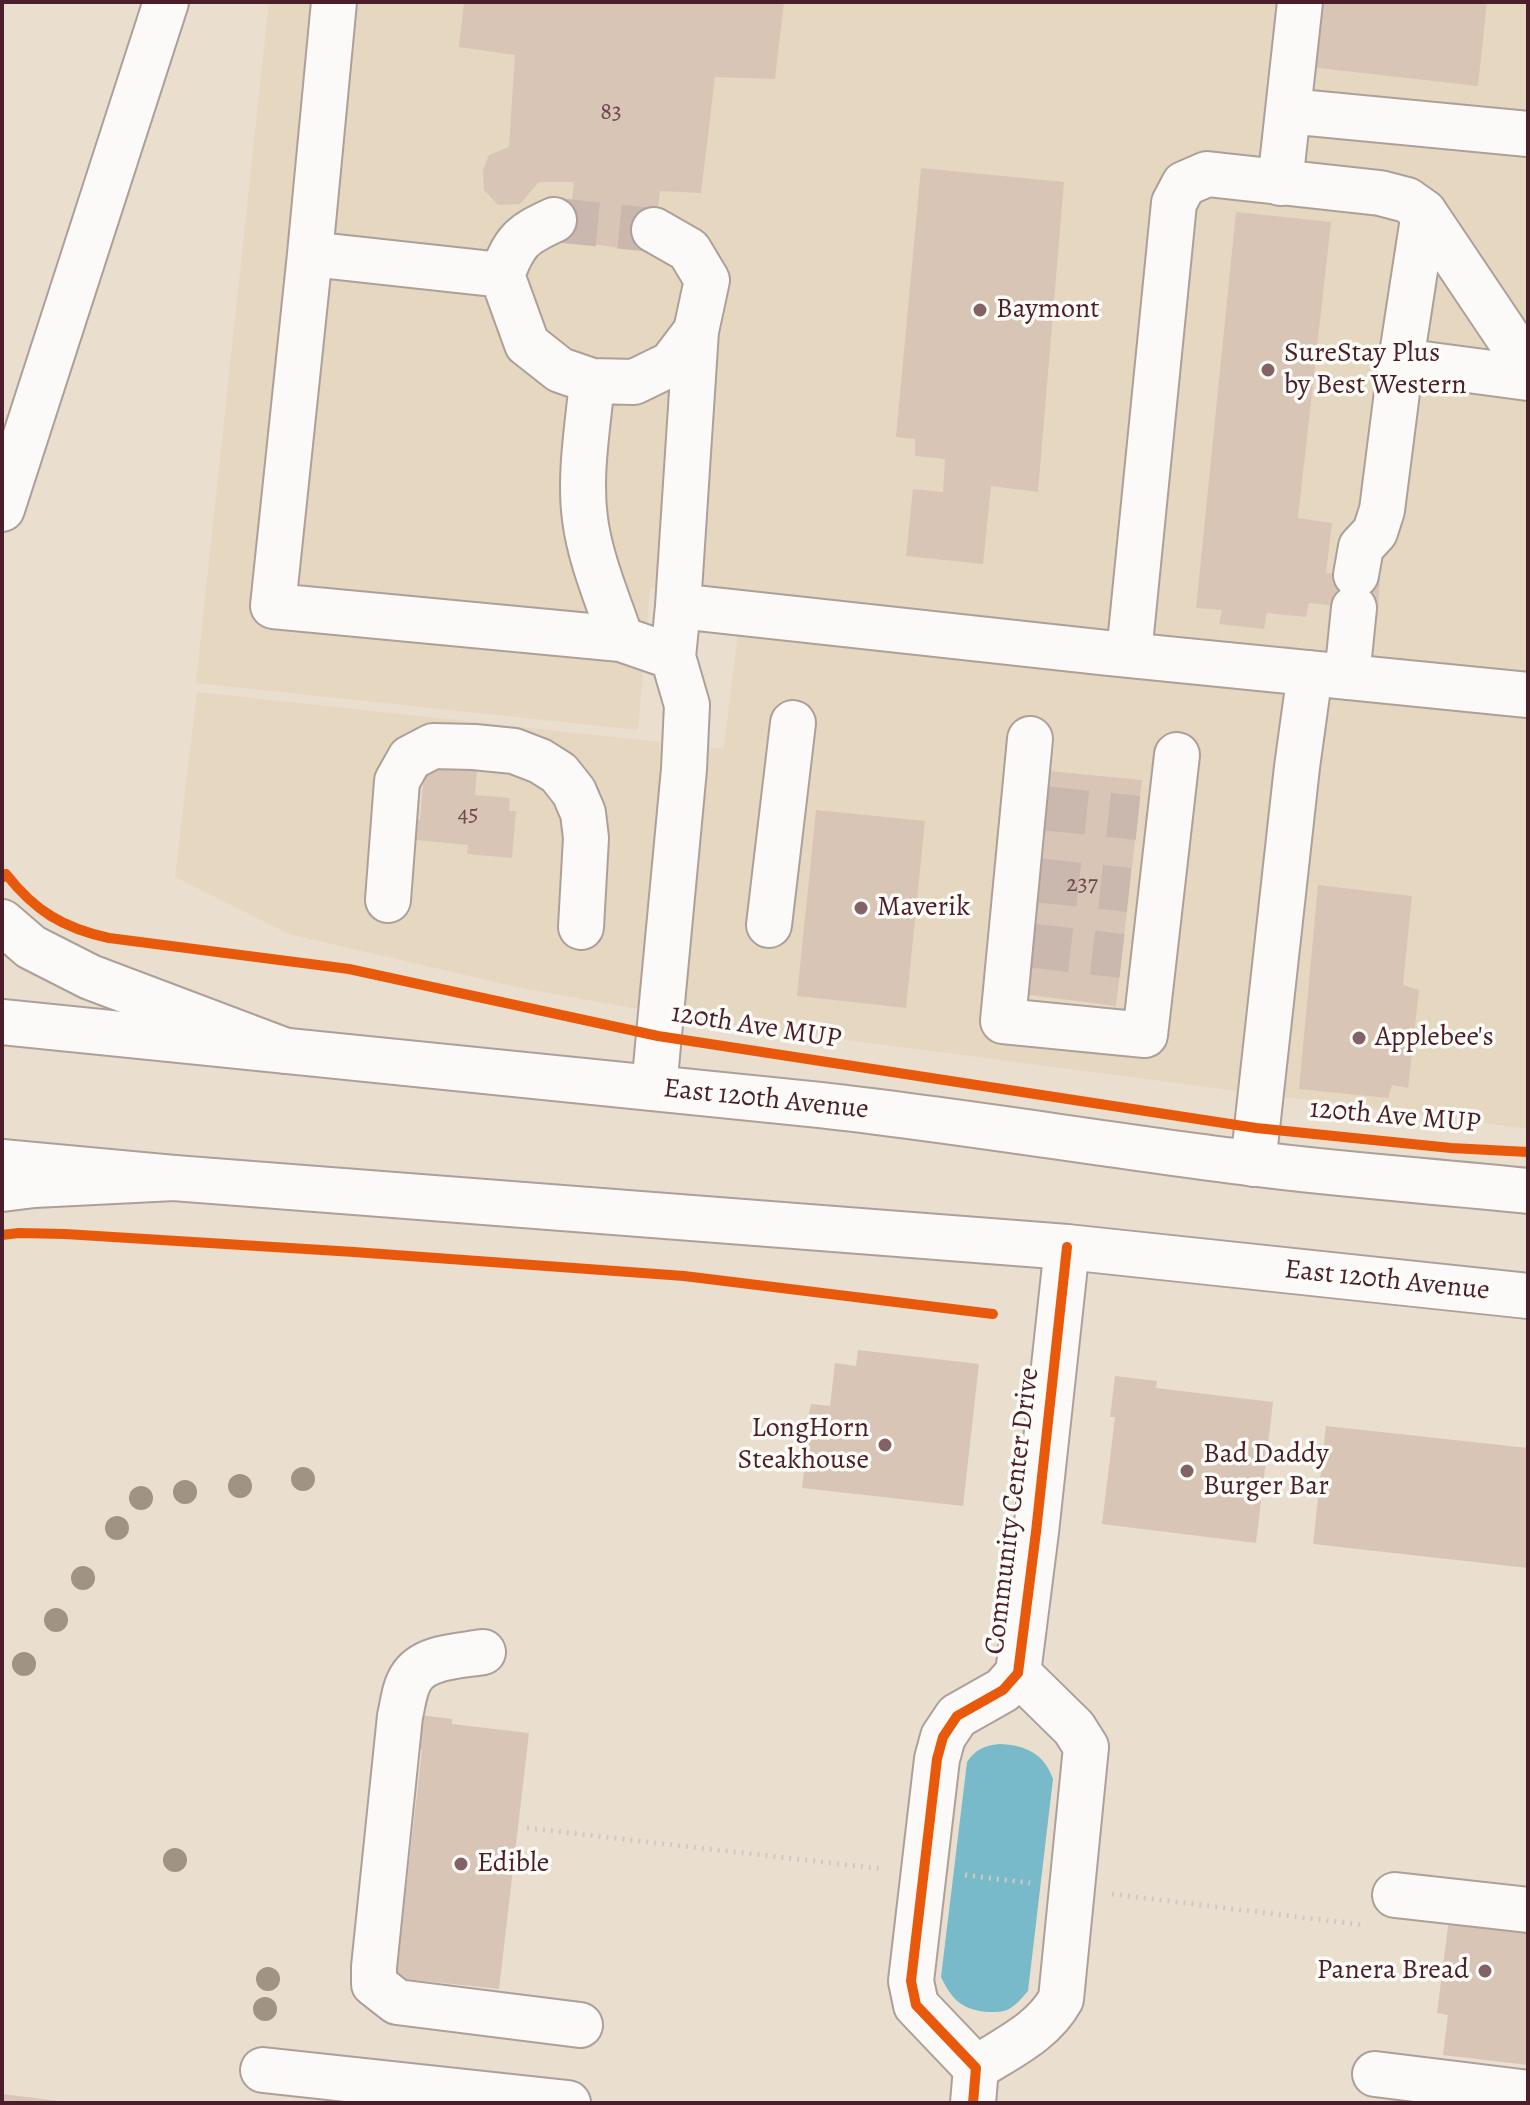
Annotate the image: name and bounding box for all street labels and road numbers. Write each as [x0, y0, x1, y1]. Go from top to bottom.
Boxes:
street label: 120th Ave MUP [669, 997, 843, 1057]
street label: East 120th Avenue [662, 1073, 870, 1127]
street label: 120th Ave MUP [1308, 1093, 1482, 1141]
street label: East 120th Avenue [1283, 1254, 1491, 1308]
street label: Community Center Drive [979, 1366, 1047, 1656]

